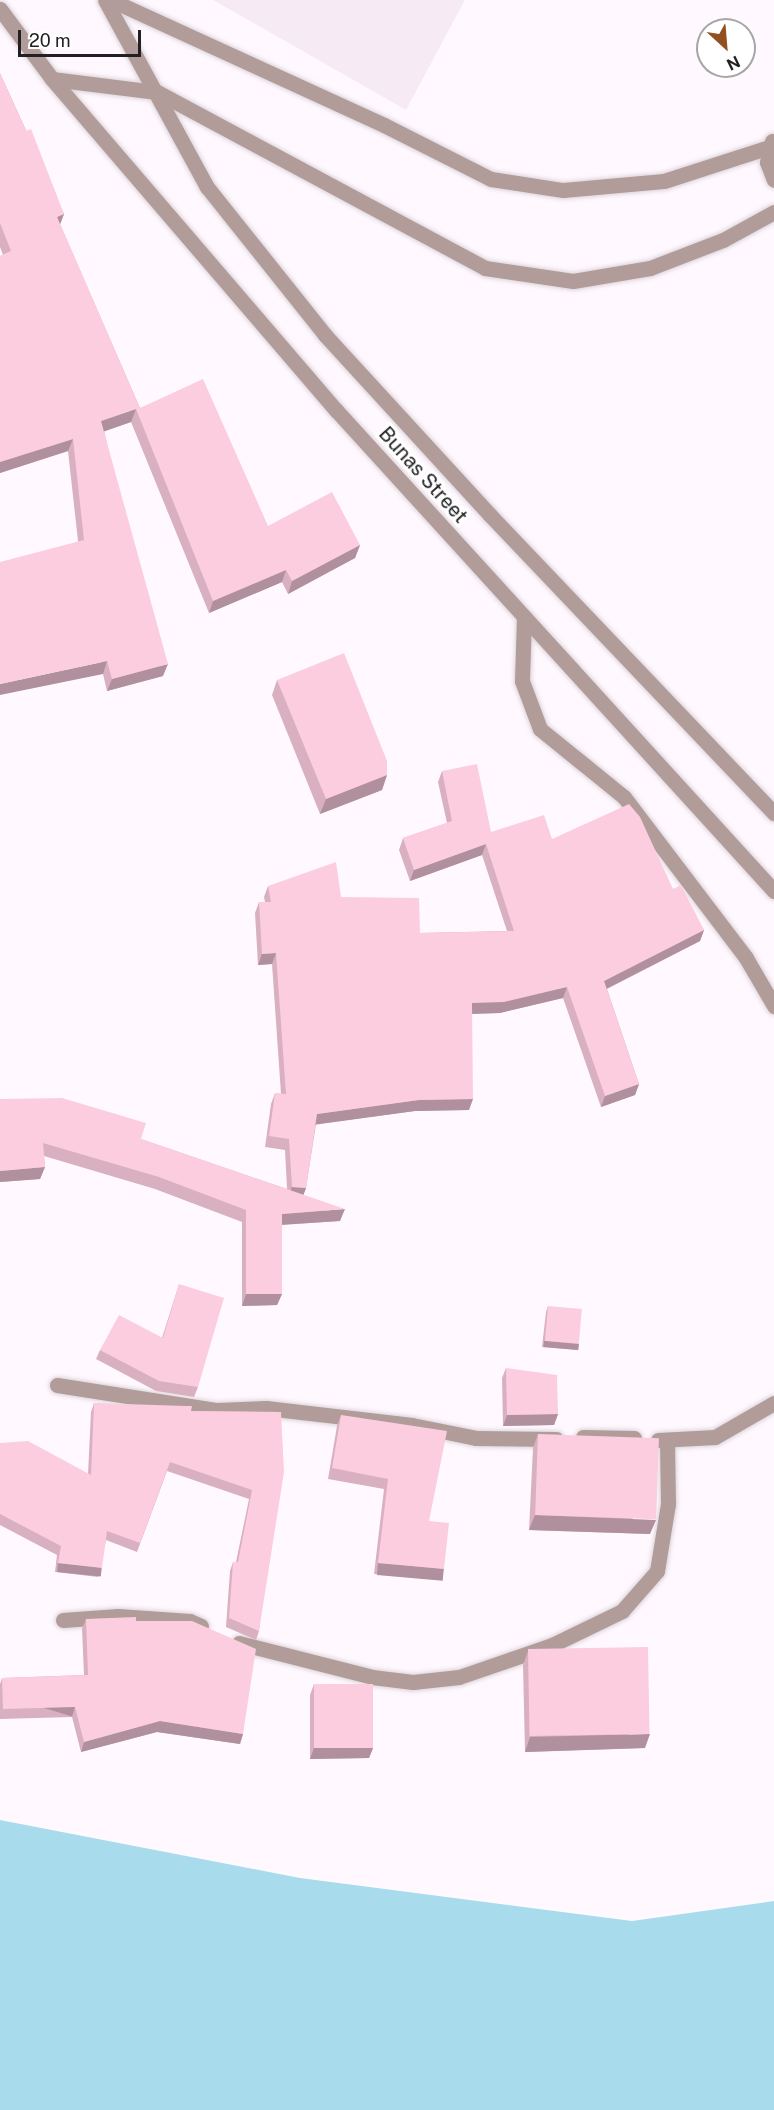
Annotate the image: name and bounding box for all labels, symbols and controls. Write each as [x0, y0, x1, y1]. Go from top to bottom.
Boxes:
scale bar [21, 18, 144, 56]
north arrow [696, 18, 756, 78]
text: 20 m [29, 30, 71, 51]
text: N [723, 52, 743, 74]
street label: Bunas Street [374, 422, 472, 528]

